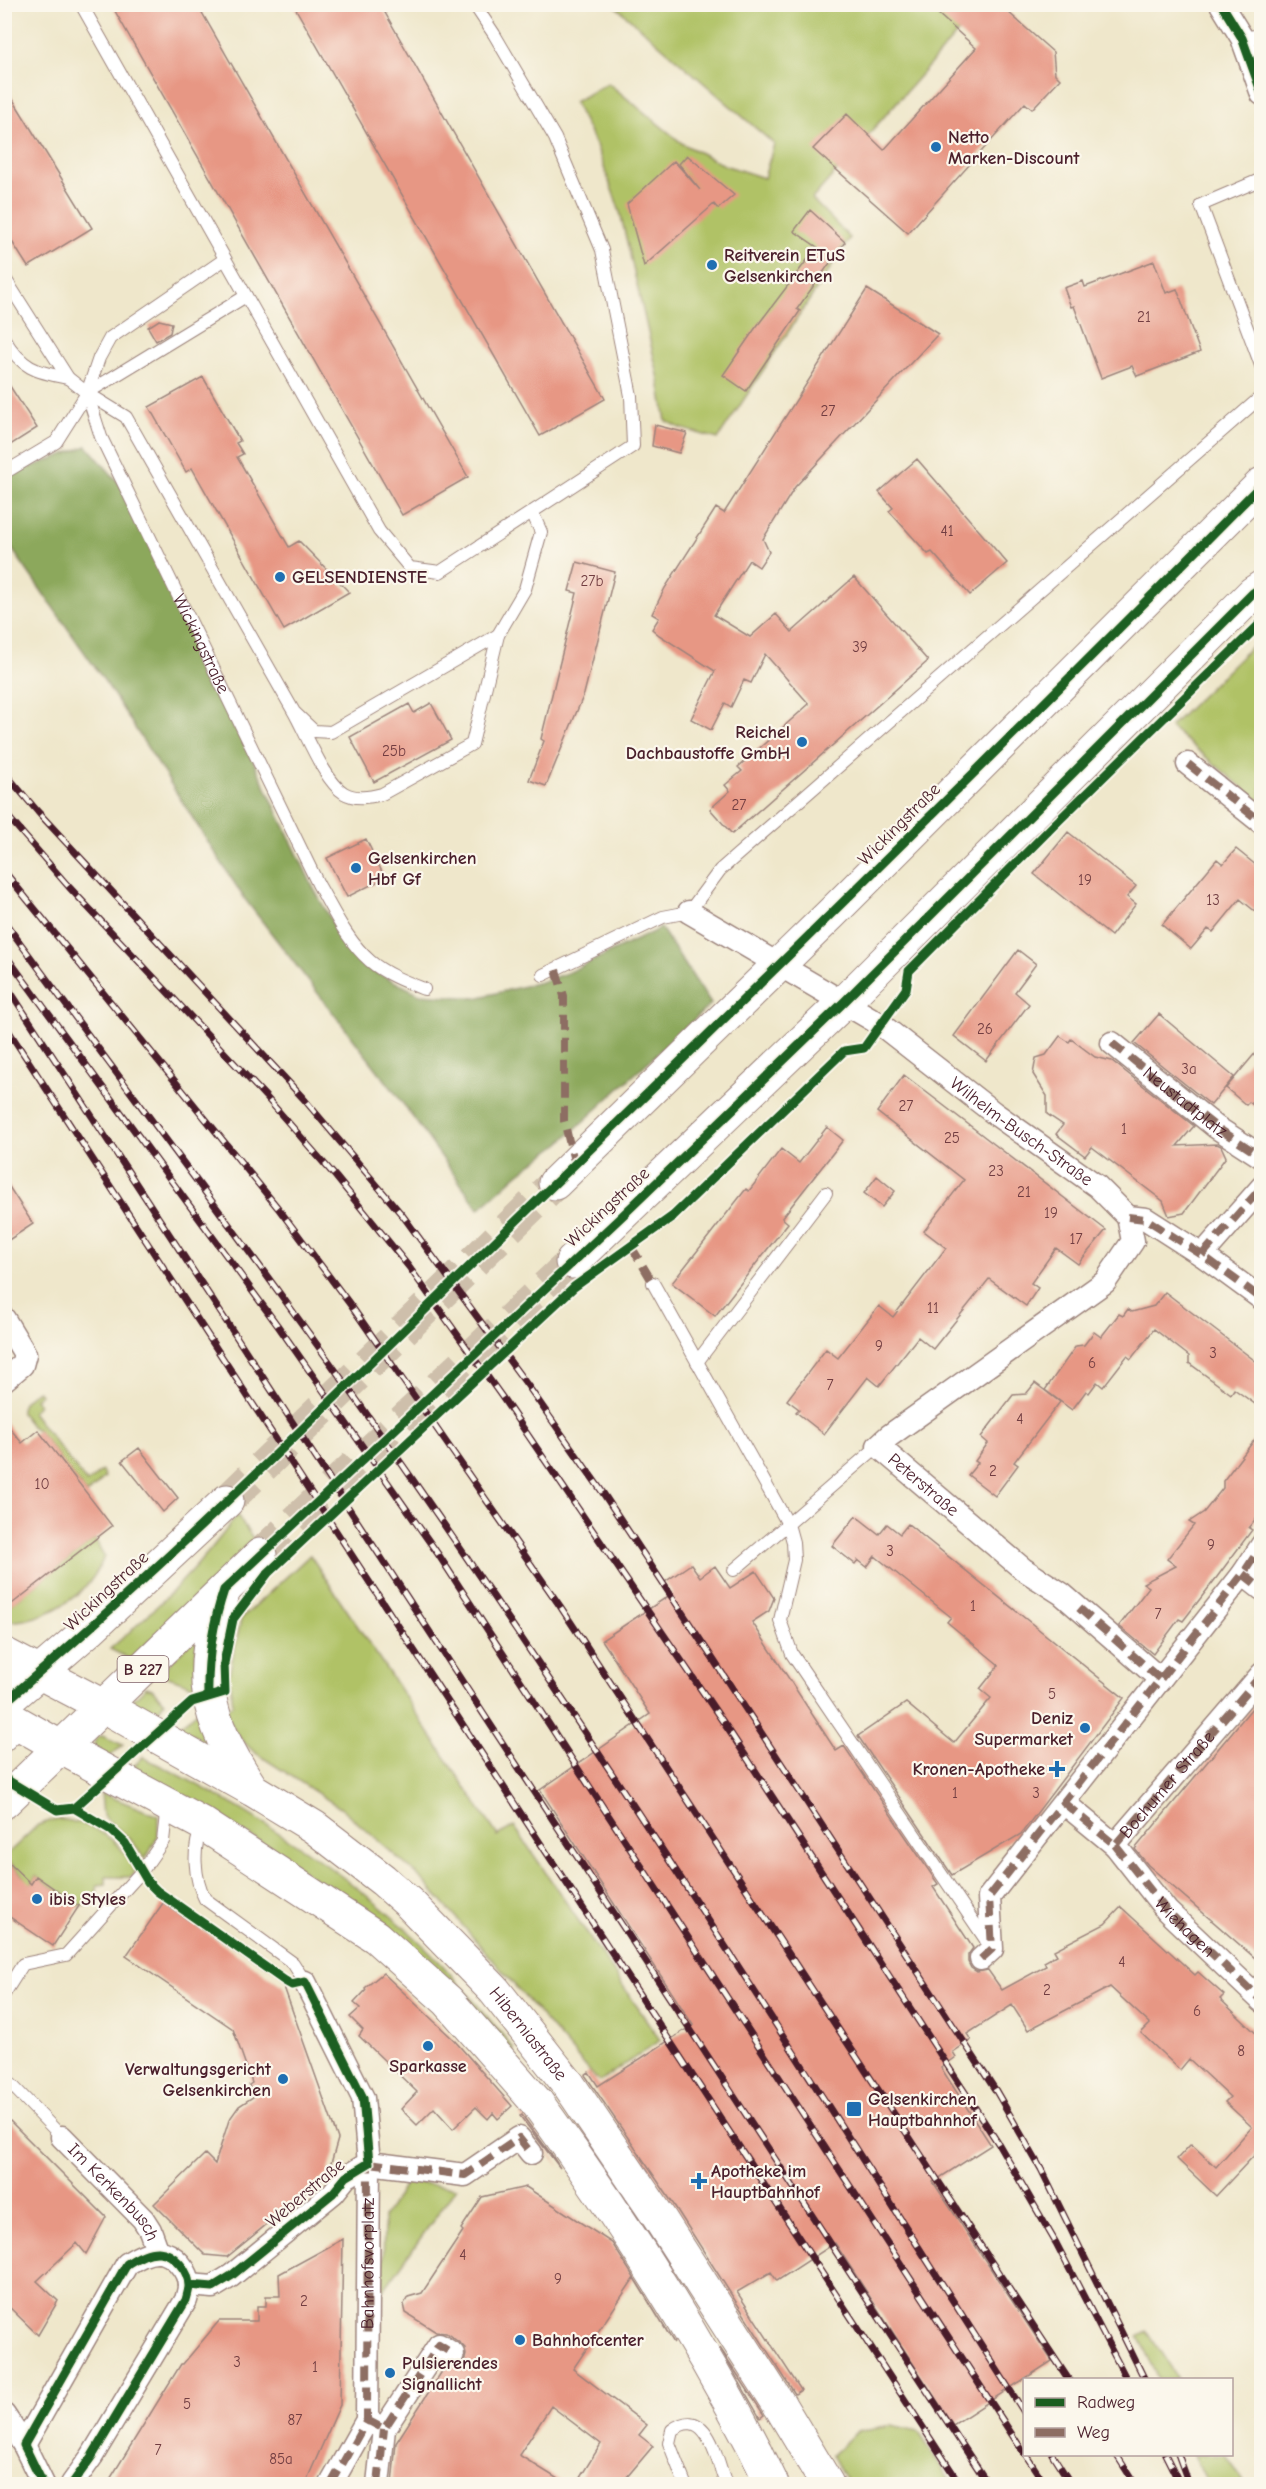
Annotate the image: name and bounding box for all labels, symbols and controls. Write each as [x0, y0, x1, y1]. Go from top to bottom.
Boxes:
place label: Netto Marken-Discount [948, 127, 1080, 169]
marker: Netto Marken-Discount [929, 140, 943, 154]
place label: Reitverein ETuS Gelsenkirchen [724, 245, 845, 287]
marker: Reitverein ETuS Gelsenkirchen [705, 258, 719, 272]
house number: 21 [1137, 308, 1151, 326]
house number: 27 [821, 402, 835, 420]
house number: 41 [940, 522, 954, 540]
place label: GELSENDIENSTE [292, 567, 428, 588]
marker: GELSENDIENSTE [273, 570, 287, 584]
house number: 27b [581, 572, 603, 590]
street label: Wickingstraße [168, 591, 234, 697]
house number: 39 [852, 638, 868, 656]
place label: Reichel Dachbaustoffe GmbH [626, 722, 790, 764]
marker: Reichel Dachbaustoffe GmbH [795, 735, 809, 749]
house number: 25b [382, 742, 406, 760]
street label: Wickingstraße [854, 779, 945, 870]
house number: 27 [732, 796, 746, 814]
place label: Gelsenkirchen Hbf Gf [368, 848, 477, 890]
marker: Gelsenkirchen Hbf Gf [349, 861, 363, 875]
house number: 19 [1078, 871, 1092, 889]
house number: 13 [1206, 891, 1220, 909]
house number: 26 [977, 1020, 993, 1038]
house number: 3a [1181, 1060, 1197, 1078]
street label: Neustadtplatz [1139, 1062, 1231, 1143]
street label: Wilhelm-Busch-Straße [946, 1073, 1097, 1191]
house number: 27 [899, 1097, 913, 1115]
house number: 1 [1121, 1120, 1127, 1138]
house number: 25 [944, 1129, 960, 1147]
house number: 23 [988, 1162, 1004, 1180]
street label: Wickingstraße [561, 1163, 654, 1252]
house number: 21 [1017, 1183, 1031, 1201]
house number: 19 [1044, 1204, 1058, 1222]
house number: 17 [1069, 1230, 1083, 1248]
house number: 11 [927, 1299, 939, 1317]
house number: 9 [875, 1337, 883, 1355]
house number: 3 [1209, 1344, 1217, 1362]
house number: 6 [1088, 1354, 1096, 1372]
house number: 7 [826, 1376, 834, 1394]
house number: 4 [1016, 1410, 1024, 1428]
street label: Peterstraße [883, 1449, 963, 1521]
house number: 2 [989, 1462, 997, 1480]
house number: 10 [34, 1475, 50, 1493]
house number: 9 [1207, 1536, 1215, 1554]
house number: 3 [886, 1542, 894, 1560]
street label: Wickingstraße [60, 1547, 153, 1636]
house number: 1 [970, 1597, 976, 1615]
house number: 7 [1154, 1605, 1162, 1623]
road number: B 227 [118, 1656, 168, 1682]
house number: 5 [1048, 1685, 1056, 1703]
place label: Deniz Supermarket [974, 1708, 1074, 1750]
marker: Deniz Supermarket [1078, 1721, 1092, 1735]
street label: Bochumer Straße [1116, 1727, 1219, 1843]
place label: Kronen-Apotheke [912, 1759, 1045, 1780]
marker: Kronen-Apotheke [1050, 1762, 1064, 1776]
house number: 1 [952, 1784, 958, 1802]
house number: 3 [1032, 1784, 1040, 1802]
place label: ibis Styles [49, 1889, 126, 1910]
marker: ibis Styles [30, 1892, 44, 1906]
street label: Wiehagen [1150, 1894, 1219, 1962]
house number: 4 [1118, 1953, 1126, 1971]
house number: 2 [1043, 1981, 1051, 1999]
street label: Hiberniastraße [485, 1983, 571, 2085]
house number: 6 [1193, 2002, 1201, 2020]
marker: Sparkasse [421, 2039, 435, 2053]
house number: 8 [1237, 2042, 1245, 2060]
place label: Sparkasse [389, 2056, 467, 2077]
place label: Verwaltungsgericht Gelsenkirchen [125, 2059, 272, 2101]
marker: Verwaltungsgericht Gelsenkirchen [276, 2072, 290, 2086]
place label: Gelsenkirchen Hauptbahnhof [868, 2089, 978, 2131]
marker: Gelsenkirchen Hauptbahnhof [845, 2100, 863, 2118]
street label: Im Kerkenbusch [63, 2139, 163, 2244]
street label: Weberstraße [262, 2154, 349, 2232]
place label: Apotheke im Hauptbahnhof [711, 2161, 821, 2203]
marker: Apotheke im Hauptbahnhof [692, 2174, 706, 2188]
street label: Bahnhofsvorplatz [357, 2198, 379, 2329]
house number: 4 [459, 2246, 467, 2264]
house number: 9 [554, 2270, 562, 2288]
house number: 2 [300, 2292, 308, 2310]
place label: Bahnhofcenter [532, 2330, 645, 2351]
marker: Bahnhofcenter [513, 2333, 527, 2347]
house number: 3 [233, 2353, 241, 2371]
place label: Pulsierendes Signallicht [402, 2353, 498, 2395]
house number: 1 [312, 2358, 318, 2376]
marker: Pulsierendes Signallicht [383, 2366, 397, 2380]
legend [1023, 2378, 1233, 2456]
text: Radweg [1077, 2392, 1135, 2413]
house number: 5 [183, 2395, 191, 2413]
house number: 87 [288, 2411, 302, 2429]
text: Weg [1077, 2422, 1110, 2443]
house number: 7 [154, 2441, 162, 2459]
house number: 85a [269, 2450, 293, 2468]

